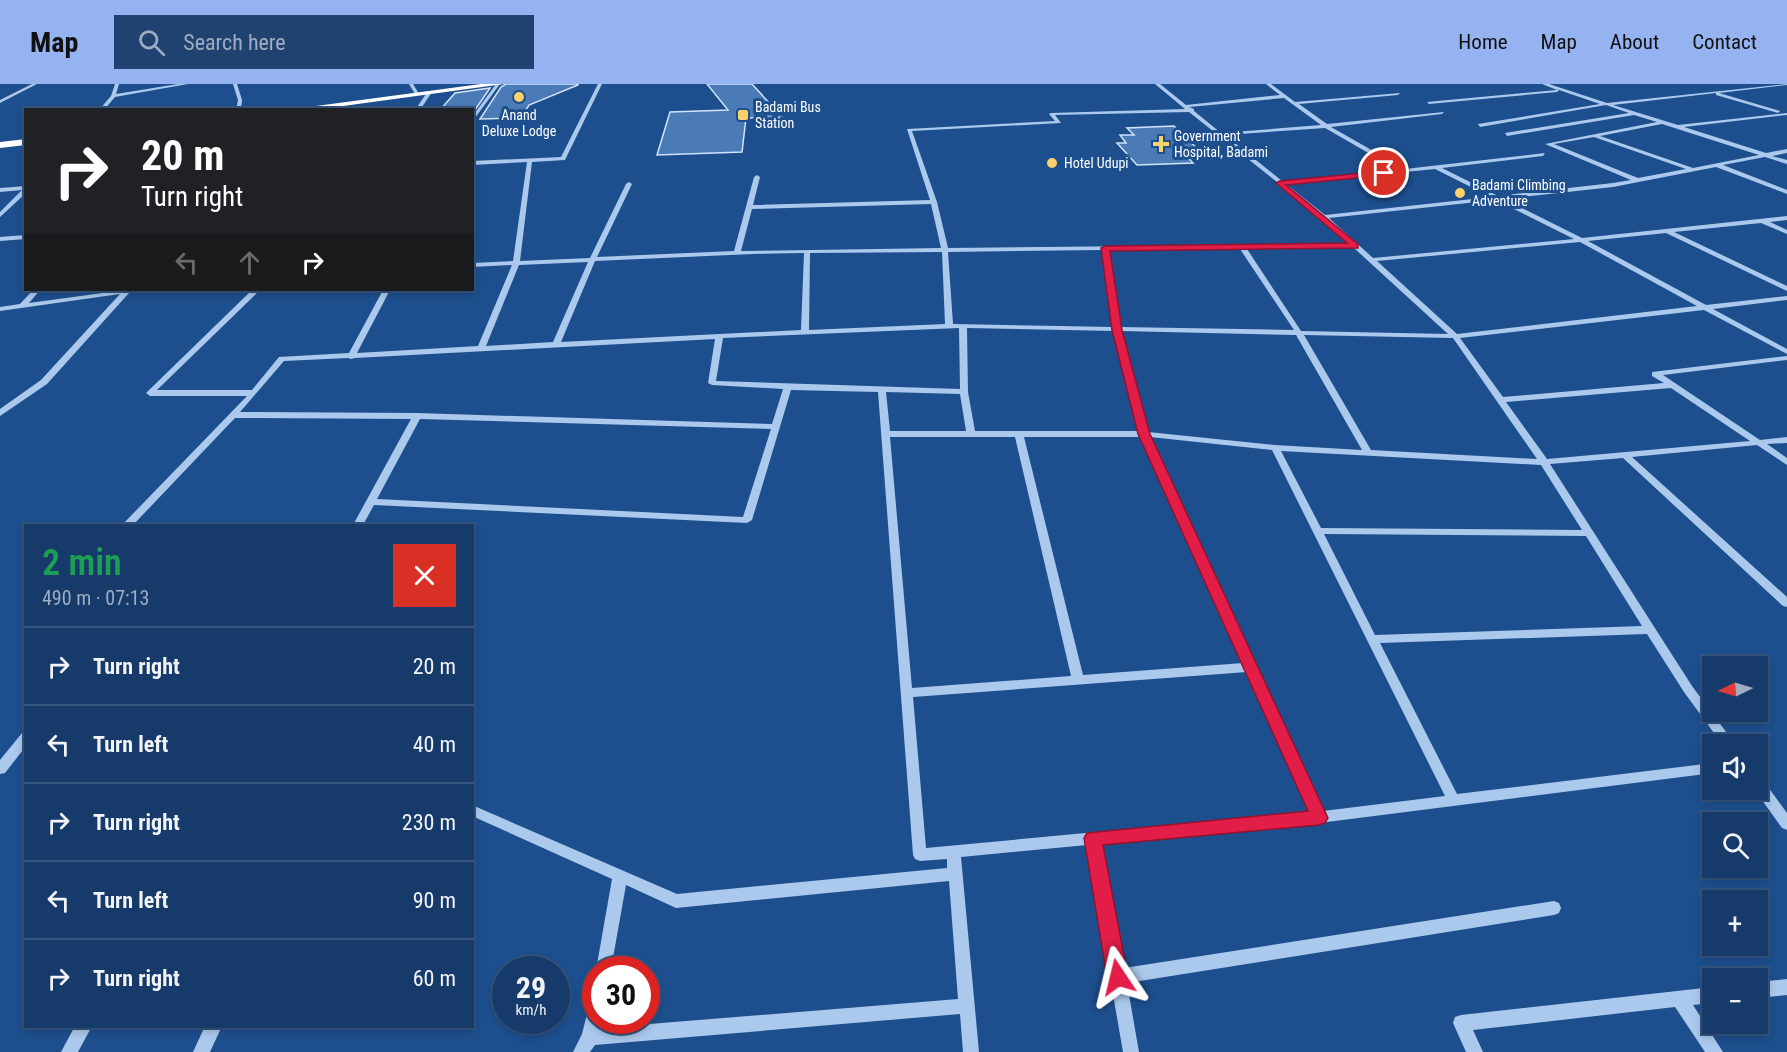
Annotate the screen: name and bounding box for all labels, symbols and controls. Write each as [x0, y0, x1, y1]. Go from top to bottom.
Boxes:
search box [114, 15, 534, 69]
text: Map [30, 26, 78, 59]
icon: search [135, 26, 168, 59]
text: Search here [183, 30, 286, 55]
text: Home [1458, 30, 1508, 54]
text: Map [1541, 30, 1577, 54]
text: About [1610, 30, 1659, 54]
text: Contact [1692, 30, 1757, 54]
marker: Anand Deluxe Lodge [512, 90, 526, 104]
place label: Badami Bus Station [755, 99, 821, 131]
place label: Anand Deluxe Lodge [482, 107, 557, 139]
marker: Badami Bus Station [736, 108, 750, 122]
place label: Government Hospital, Badami [1174, 128, 1268, 160]
text: 20 m [141, 131, 224, 180]
icon: right [42, 132, 120, 210]
marker: Government Hospital, Badami [1152, 135, 1170, 153]
pin [1358, 147, 1409, 198]
place label: Hotel Udupi [1064, 155, 1129, 171]
marker: Hotel Udupi [1045, 156, 1059, 170]
icon: arrive [1367, 156, 1400, 189]
place label: Badami Climbing Adventure [1472, 177, 1566, 209]
text: Turn right [141, 181, 243, 213]
marker: Badami Climbing Adventure [1453, 186, 1467, 200]
icon: left [170, 246, 203, 279]
icon: ahead [233, 246, 266, 279]
icon: right [296, 246, 329, 279]
text: 2 min [42, 542, 122, 584]
button: close [393, 544, 456, 607]
text: 490 m · 07:13 [42, 586, 149, 610]
icon: right [42, 650, 75, 683]
text: Turn right [93, 654, 180, 679]
text: 20 m [413, 654, 456, 679]
north arrow [1702, 656, 1768, 722]
map controls [1702, 656, 1768, 1034]
icon: left [42, 728, 75, 761]
text: Turn left [93, 732, 168, 757]
text: 40 m [413, 732, 456, 757]
button: sound [1702, 734, 1768, 800]
icon: right [42, 806, 75, 839]
text: Turn right [93, 810, 180, 835]
text: 230 m [402, 810, 456, 835]
button: search [1702, 812, 1768, 878]
icon: left [42, 884, 75, 917]
text: Turn left [93, 888, 168, 913]
text: 90 m [413, 888, 456, 913]
button: + [1702, 890, 1768, 956]
position arrow [1086, 945, 1150, 1009]
speed limit sign: 30 [582, 956, 660, 1034]
icon: right [42, 962, 75, 995]
text: Turn right [93, 966, 180, 991]
text: 60 m [413, 966, 456, 991]
button: − [1702, 968, 1768, 1034]
text: 29 [516, 970, 546, 1005]
text: km/h [516, 1001, 546, 1019]

